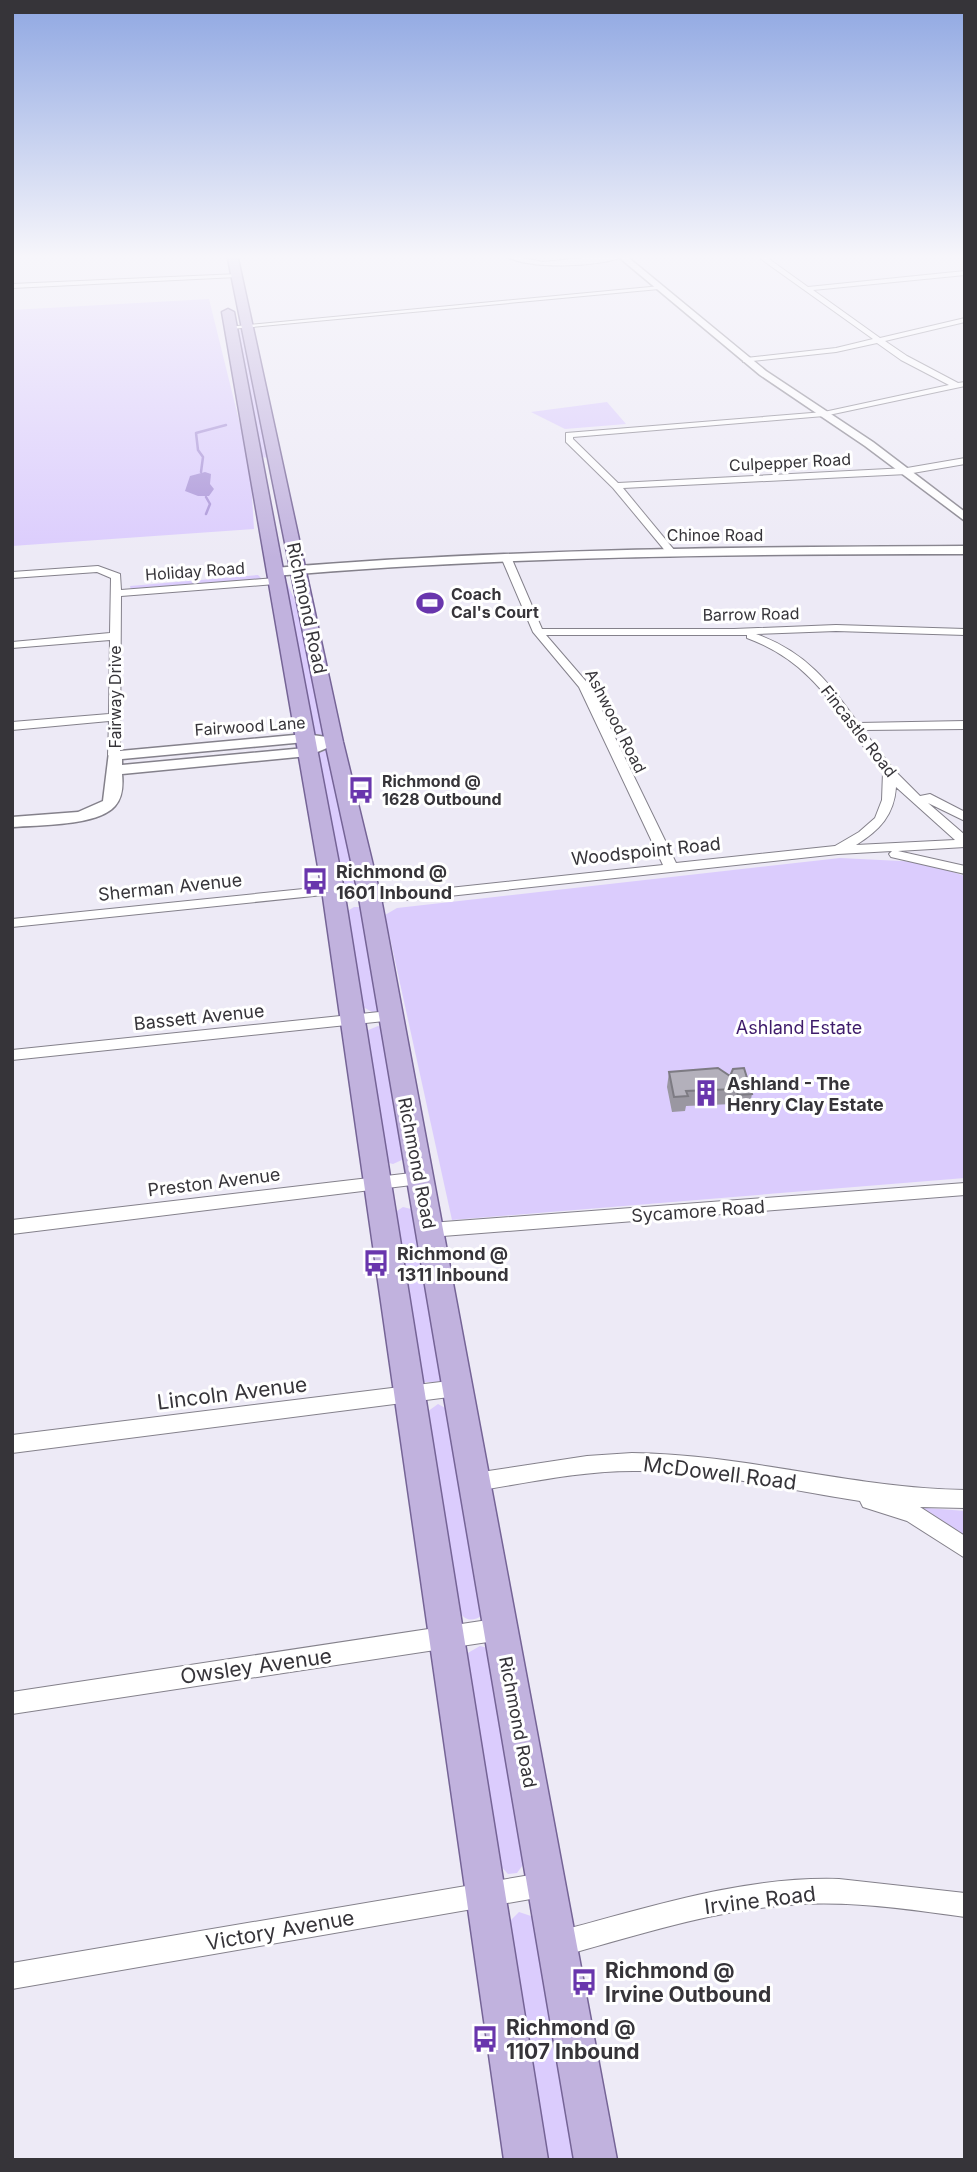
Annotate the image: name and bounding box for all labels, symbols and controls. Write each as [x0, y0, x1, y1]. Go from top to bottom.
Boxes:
street label: Culpepper Road [728, 449, 852, 475]
street label: Chinoe Road [667, 525, 763, 545]
street label: Richmond Road [283, 540, 331, 676]
street label: Holiday Road [144, 558, 246, 584]
place label: Coach Cal's Court [451, 584, 539, 622]
sports icon: Coach Cal's Court [415, 588, 445, 618]
street label: Barrow Road [702, 603, 800, 625]
street label: Fairway Drive [105, 645, 125, 749]
street label: Ashwood Road [581, 666, 651, 776]
street label: Fincastle Road [817, 681, 901, 781]
street label: Fairwood Lane [194, 712, 306, 740]
place label: Richmond @ 1628 Outbound [382, 771, 502, 809]
bus stop icon: Richmond @ 1628 Outbound [346, 775, 376, 805]
street label: Woodspoint Road [570, 833, 722, 869]
place label: Richmond @ 1601 Inbound [336, 861, 452, 903]
bus stop icon: Richmond @ 1601 Inbound [300, 866, 330, 896]
street label: Sherman Avenue [97, 869, 243, 905]
street label: Bassett Avenue [133, 1000, 265, 1034]
park label: Ashland Estate [736, 1017, 862, 1038]
place label: Ashland - The Henry Clay Estate [727, 1073, 884, 1115]
building icon: Ashland - The Henry Clay Estate [691, 1078, 721, 1108]
street label: Richmond Road [394, 1095, 440, 1231]
street label: Preston Avenue [147, 1163, 281, 1201]
street label: Sycamore Road [630, 1196, 766, 1226]
place label: Richmond @ 1311 Inbound [397, 1243, 509, 1285]
bus stop icon: Richmond @ 1311 Inbound [361, 1248, 391, 1278]
street label: Lincoln Avenue [155, 1371, 309, 1415]
street label: McDowell Road [642, 1451, 798, 1495]
street label: Owsley Avenue [179, 1643, 333, 1689]
street label: Richmond Road [495, 1654, 541, 1790]
street label: Irvine Road [703, 1881, 817, 1919]
street label: Victory Avenue [204, 1905, 356, 1955]
place label: Richmond @ Irvine Outbound [605, 1958, 771, 2007]
bus stop icon: Richmond @ Irvine Outbound [569, 1967, 599, 1997]
place label: Richmond @ 1107 Inbound [506, 2015, 640, 2064]
bus stop icon: Richmond @ 1107 Inbound [470, 2024, 500, 2054]

